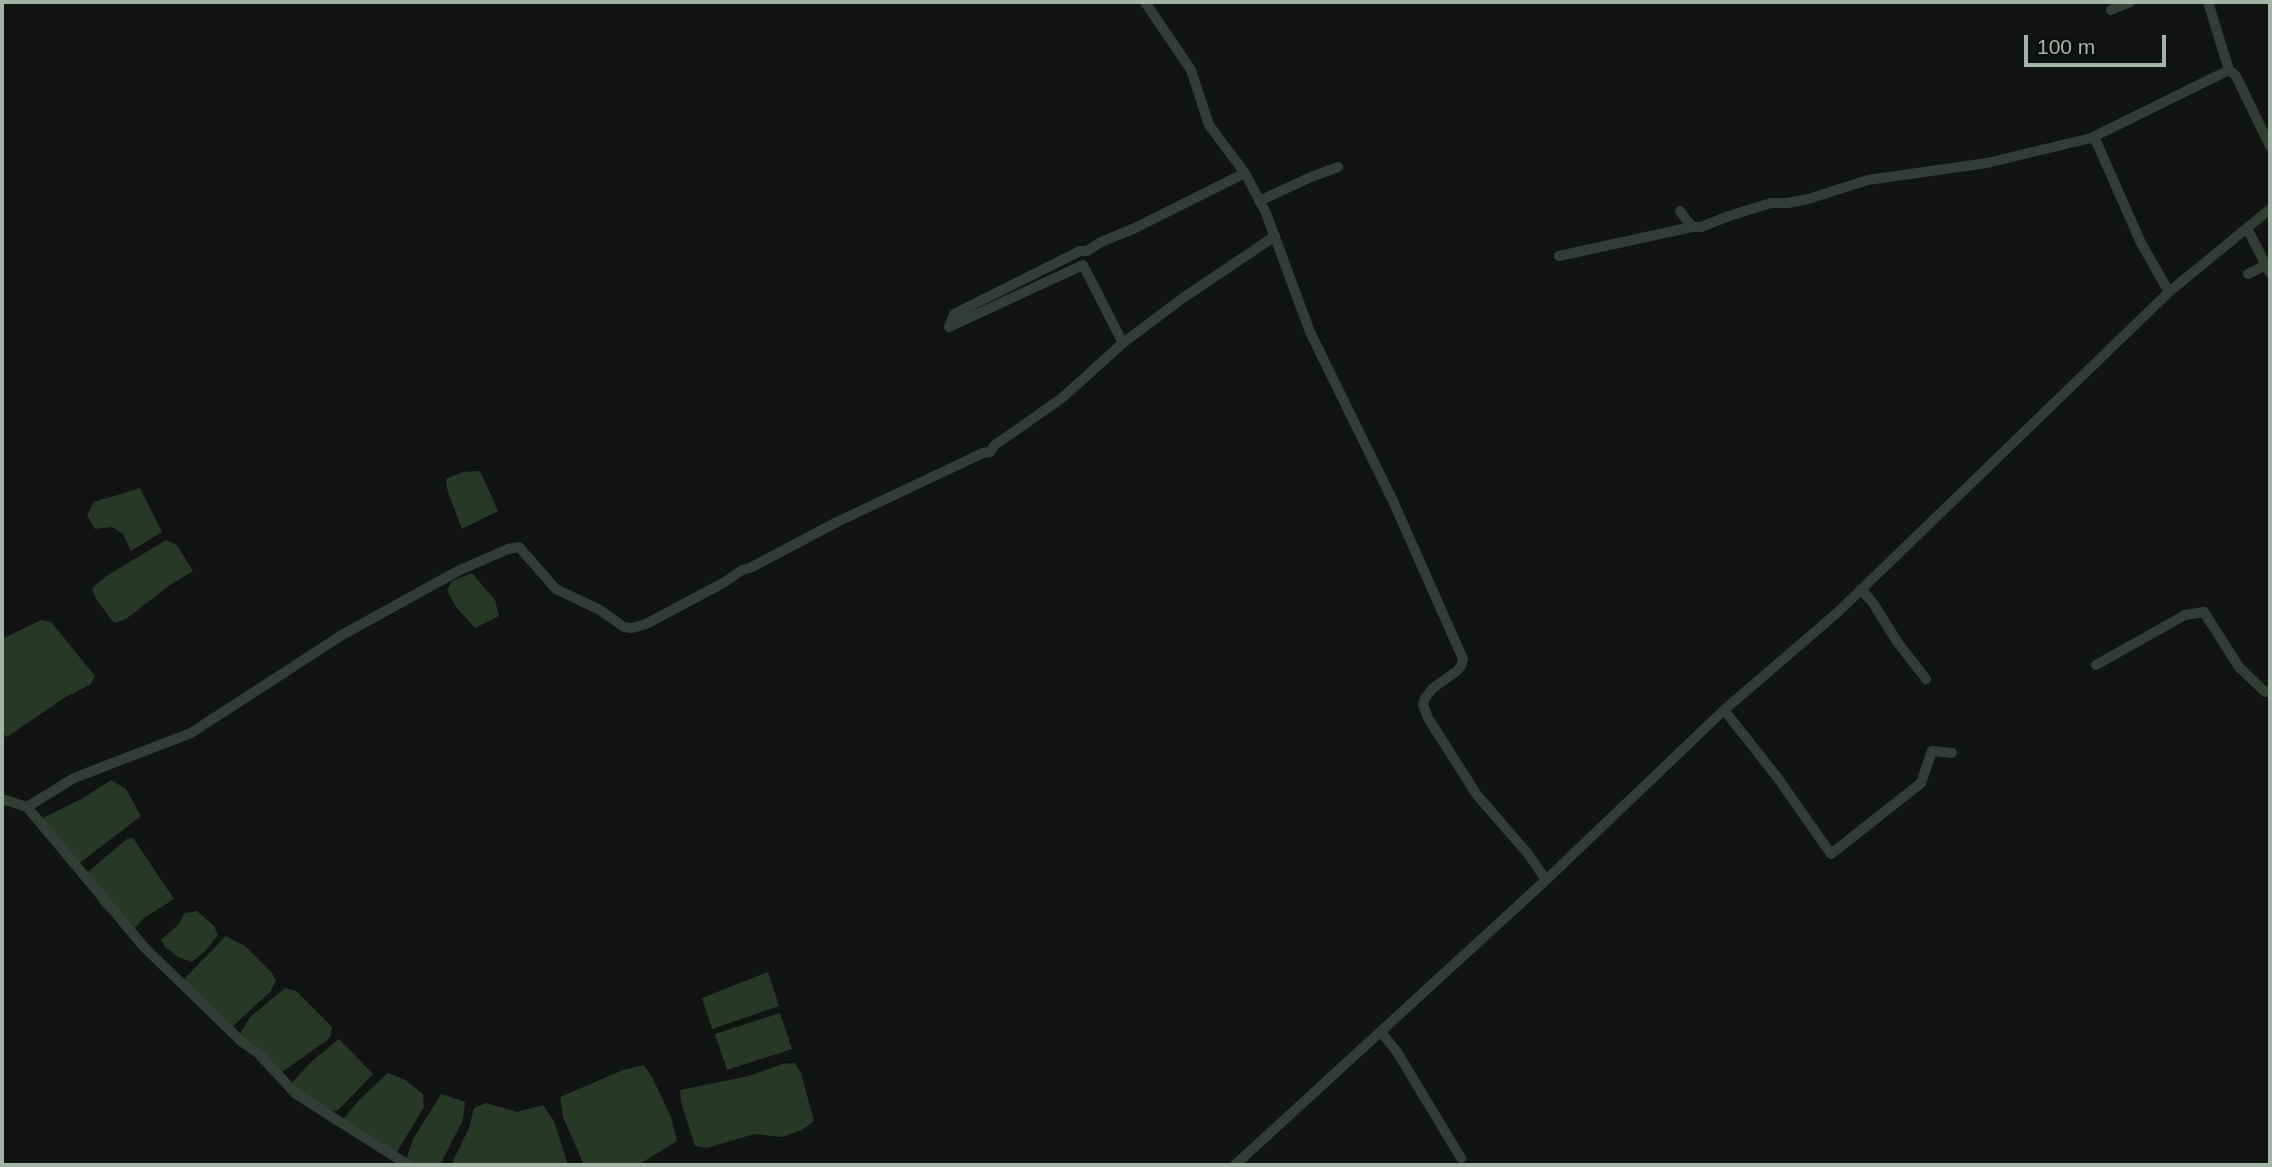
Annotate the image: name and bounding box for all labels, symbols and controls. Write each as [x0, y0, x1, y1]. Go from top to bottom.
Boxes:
scale bar [2027, 21, 2169, 65]
text: 100 m [2037, 35, 2095, 58]

